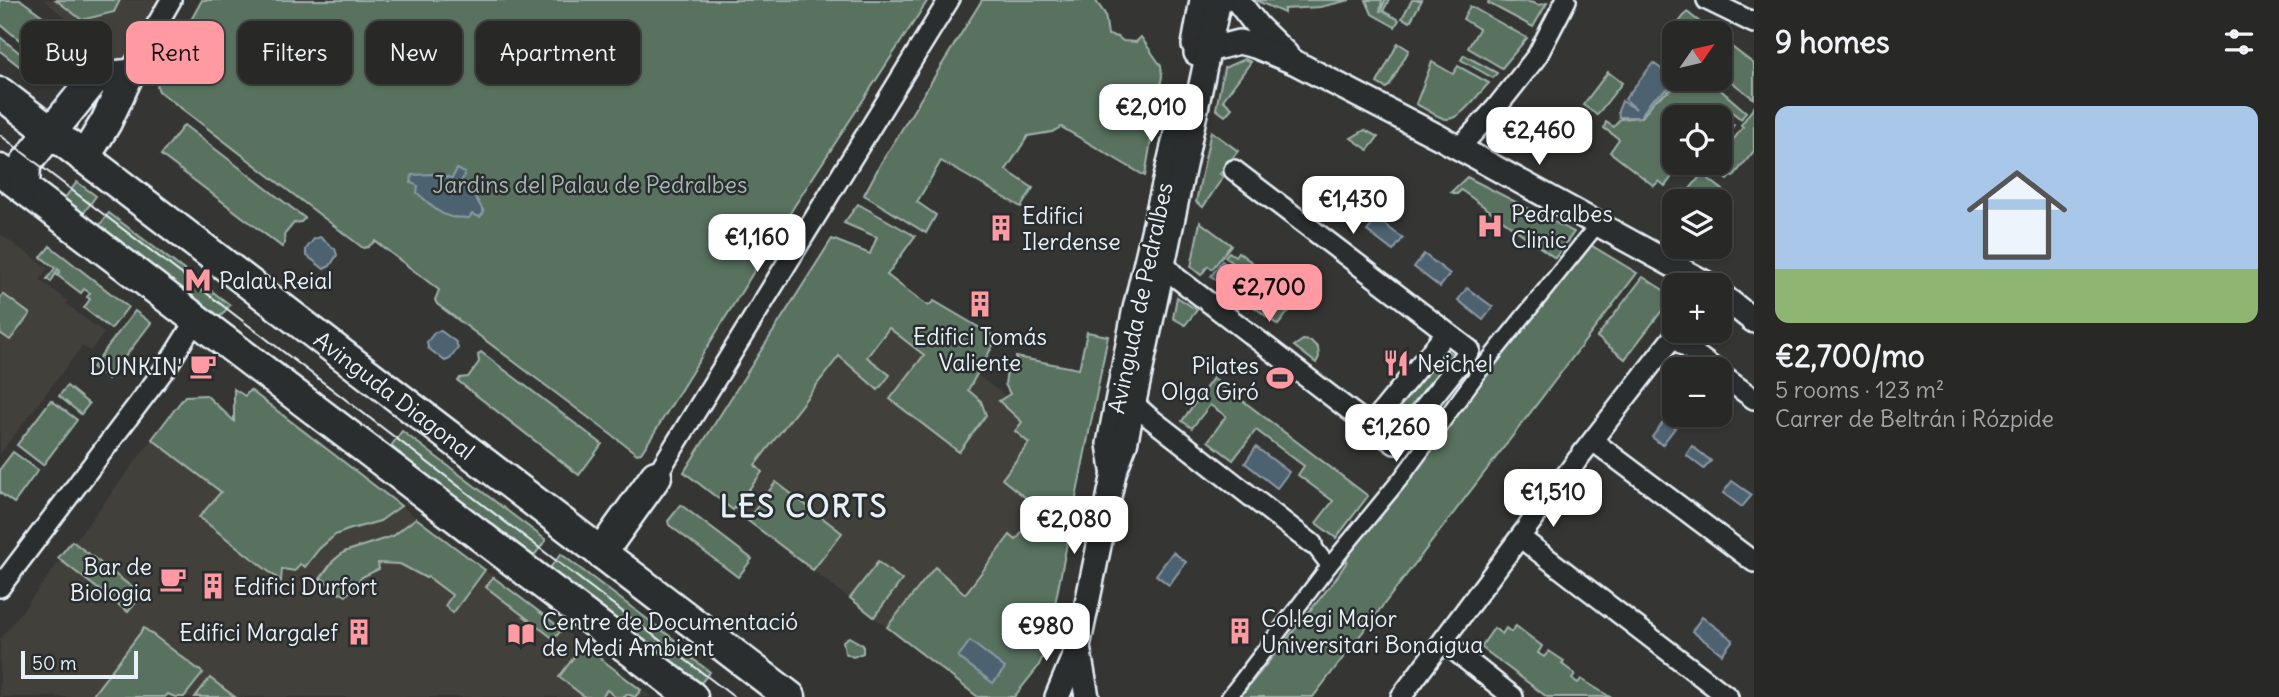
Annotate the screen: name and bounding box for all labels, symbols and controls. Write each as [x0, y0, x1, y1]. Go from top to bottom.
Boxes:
chip: Buy [21, 21, 112, 84]
chip: Rent [126, 21, 224, 84]
chip: Filters [238, 21, 352, 84]
chip: New [366, 21, 462, 84]
chip: Apartment [476, 21, 640, 84]
north arrow [1662, 21, 1732, 91]
map controls [1662, 21, 1732, 427]
text: 9 homes [1775, 23, 1890, 61]
icon: filters [2220, 23, 2258, 61]
pin: €2,010 [1094, 85, 1208, 144]
text: €2,010 [1115, 92, 1187, 121]
button: locate [1662, 105, 1732, 175]
pin: €2,460 [1482, 108, 1596, 167]
text: €2,460 [1502, 115, 1576, 144]
icon: home [1954, 152, 2080, 278]
park label: Jardins del Palau de Pedralbes [433, 170, 747, 199]
pin: €1,430 [1296, 176, 1410, 236]
street label: Avinguda de Pedralbes [1101, 180, 1179, 416]
text: €1,430 [1318, 184, 1388, 213]
button: layers [1662, 189, 1732, 259]
place label: Pedralbes Clinic [1511, 199, 1613, 254]
place label: Edifici Ilerdense [1022, 201, 1121, 256]
hospital icon: Pedralbes Clinic [1475, 211, 1505, 241]
building icon: Edifici Ilerdense [986, 213, 1016, 243]
pin: €1,160 [700, 215, 814, 274]
text: €1,160 [724, 222, 790, 251]
pin: €2,700 [1212, 264, 1326, 324]
metro station icon: Palau Reial [183, 265, 213, 295]
place label: Palau Reial [219, 266, 332, 295]
text: €2,700 [1232, 272, 1306, 301]
button: + [1662, 273, 1732, 343]
building icon: Edifici Tomás Valiente [965, 289, 995, 319]
place label: Edifici Tomás Valiente [913, 322, 1047, 377]
street label: Avinguda Diagonal [309, 324, 481, 465]
text: €2,700/mo [1775, 337, 1925, 375]
restaurant icon: Neichel [1381, 348, 1411, 378]
place label: Neichel [1417, 349, 1493, 378]
cafe icon: DUNKIN' [188, 351, 218, 381]
place label: Pilates Olga Giró [1161, 351, 1259, 406]
place label: DUNKIN' [90, 352, 182, 381]
button: − [1662, 357, 1732, 427]
sports icon: Pilates Olga Giró [1265, 363, 1295, 393]
text: 5 rooms · 123 m² [1775, 375, 1944, 404]
text: Carrer de Beltrán i Rózpide [1775, 404, 2054, 433]
pin: €1,260 [1339, 405, 1453, 464]
text: €1,260 [1361, 412, 1431, 441]
pin: €1,510 [1496, 470, 1610, 529]
text: €1,510 [1520, 477, 1586, 506]
district label: LES CORTS [720, 487, 888, 525]
pin: €2,080 [1017, 496, 1131, 556]
text: €2,080 [1036, 504, 1112, 533]
place label: Bar de Biologia [70, 552, 152, 607]
cafe icon: Bar de Biologia [158, 564, 188, 594]
building icon: Edifici Durfort [198, 571, 228, 601]
place label: Edifici Durfort [234, 572, 378, 601]
pin: €980 [1005, 604, 1087, 663]
place label: Col·legi Major Universitari Bonaigua [1261, 604, 1483, 659]
place label: Centre de Documentació de Medi Ambient [542, 607, 798, 662]
text: €980 [1018, 611, 1074, 640]
building icon: Col·legi Major Universitari Bonaigua [1225, 616, 1255, 646]
building icon: Edifici Margalef [344, 617, 374, 647]
place label: Edifici Margalef [179, 618, 338, 647]
library icon: Centre de Documentació de Medi Ambient [506, 619, 536, 649]
scale bar [21, 648, 138, 680]
text: 50 m [32, 651, 77, 675]

